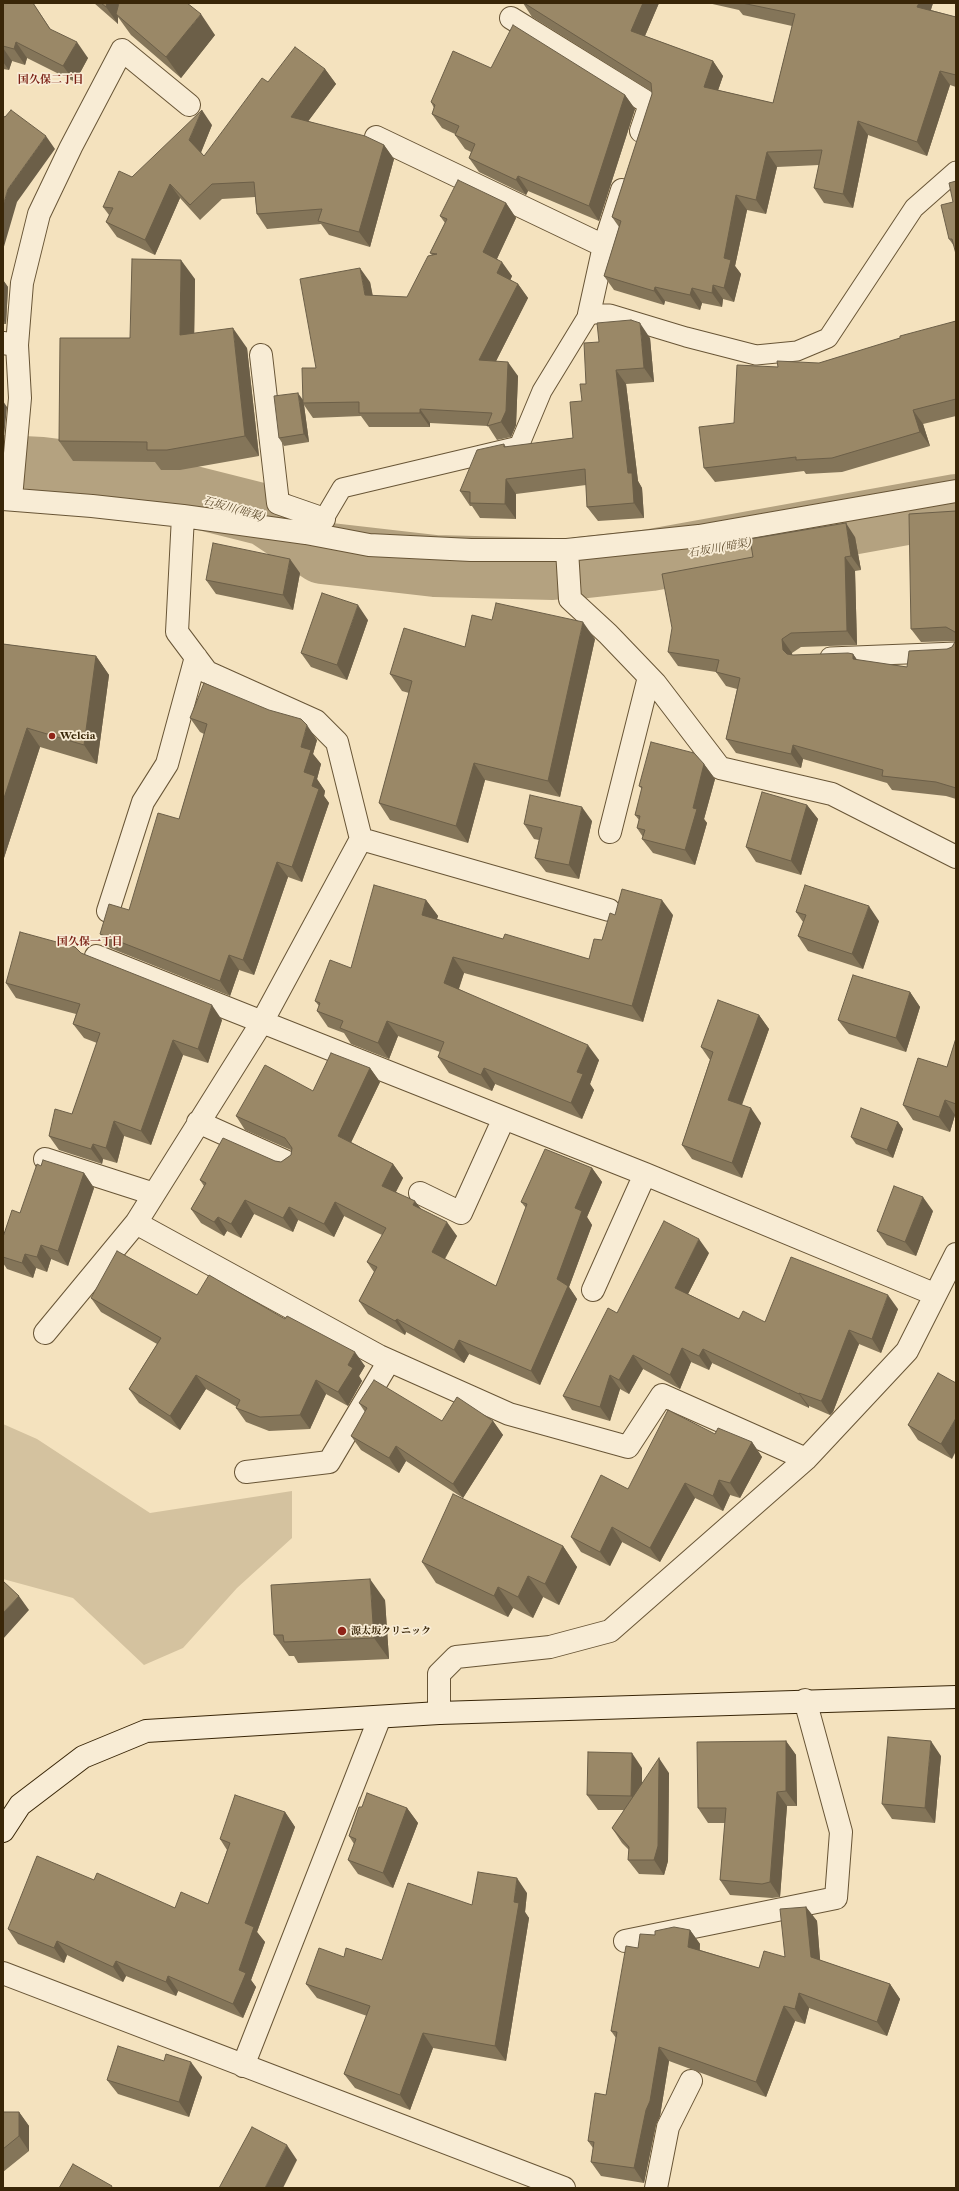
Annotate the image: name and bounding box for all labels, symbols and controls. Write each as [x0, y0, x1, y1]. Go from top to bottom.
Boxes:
district label: 国久保二丁目 [18, 73, 84, 87]
water label: 石坂川(暗渠) [201, 494, 267, 524]
water label: 石坂川(暗渠) [687, 536, 753, 560]
place label: Welcia [60, 730, 95, 742]
marker: Welcia [47, 731, 57, 741]
district label: 国久保一丁目 [57, 935, 123, 949]
marker: 源太坂クリニック [336, 1625, 348, 1637]
place label: 源太坂クリニック [351, 1625, 431, 1637]

